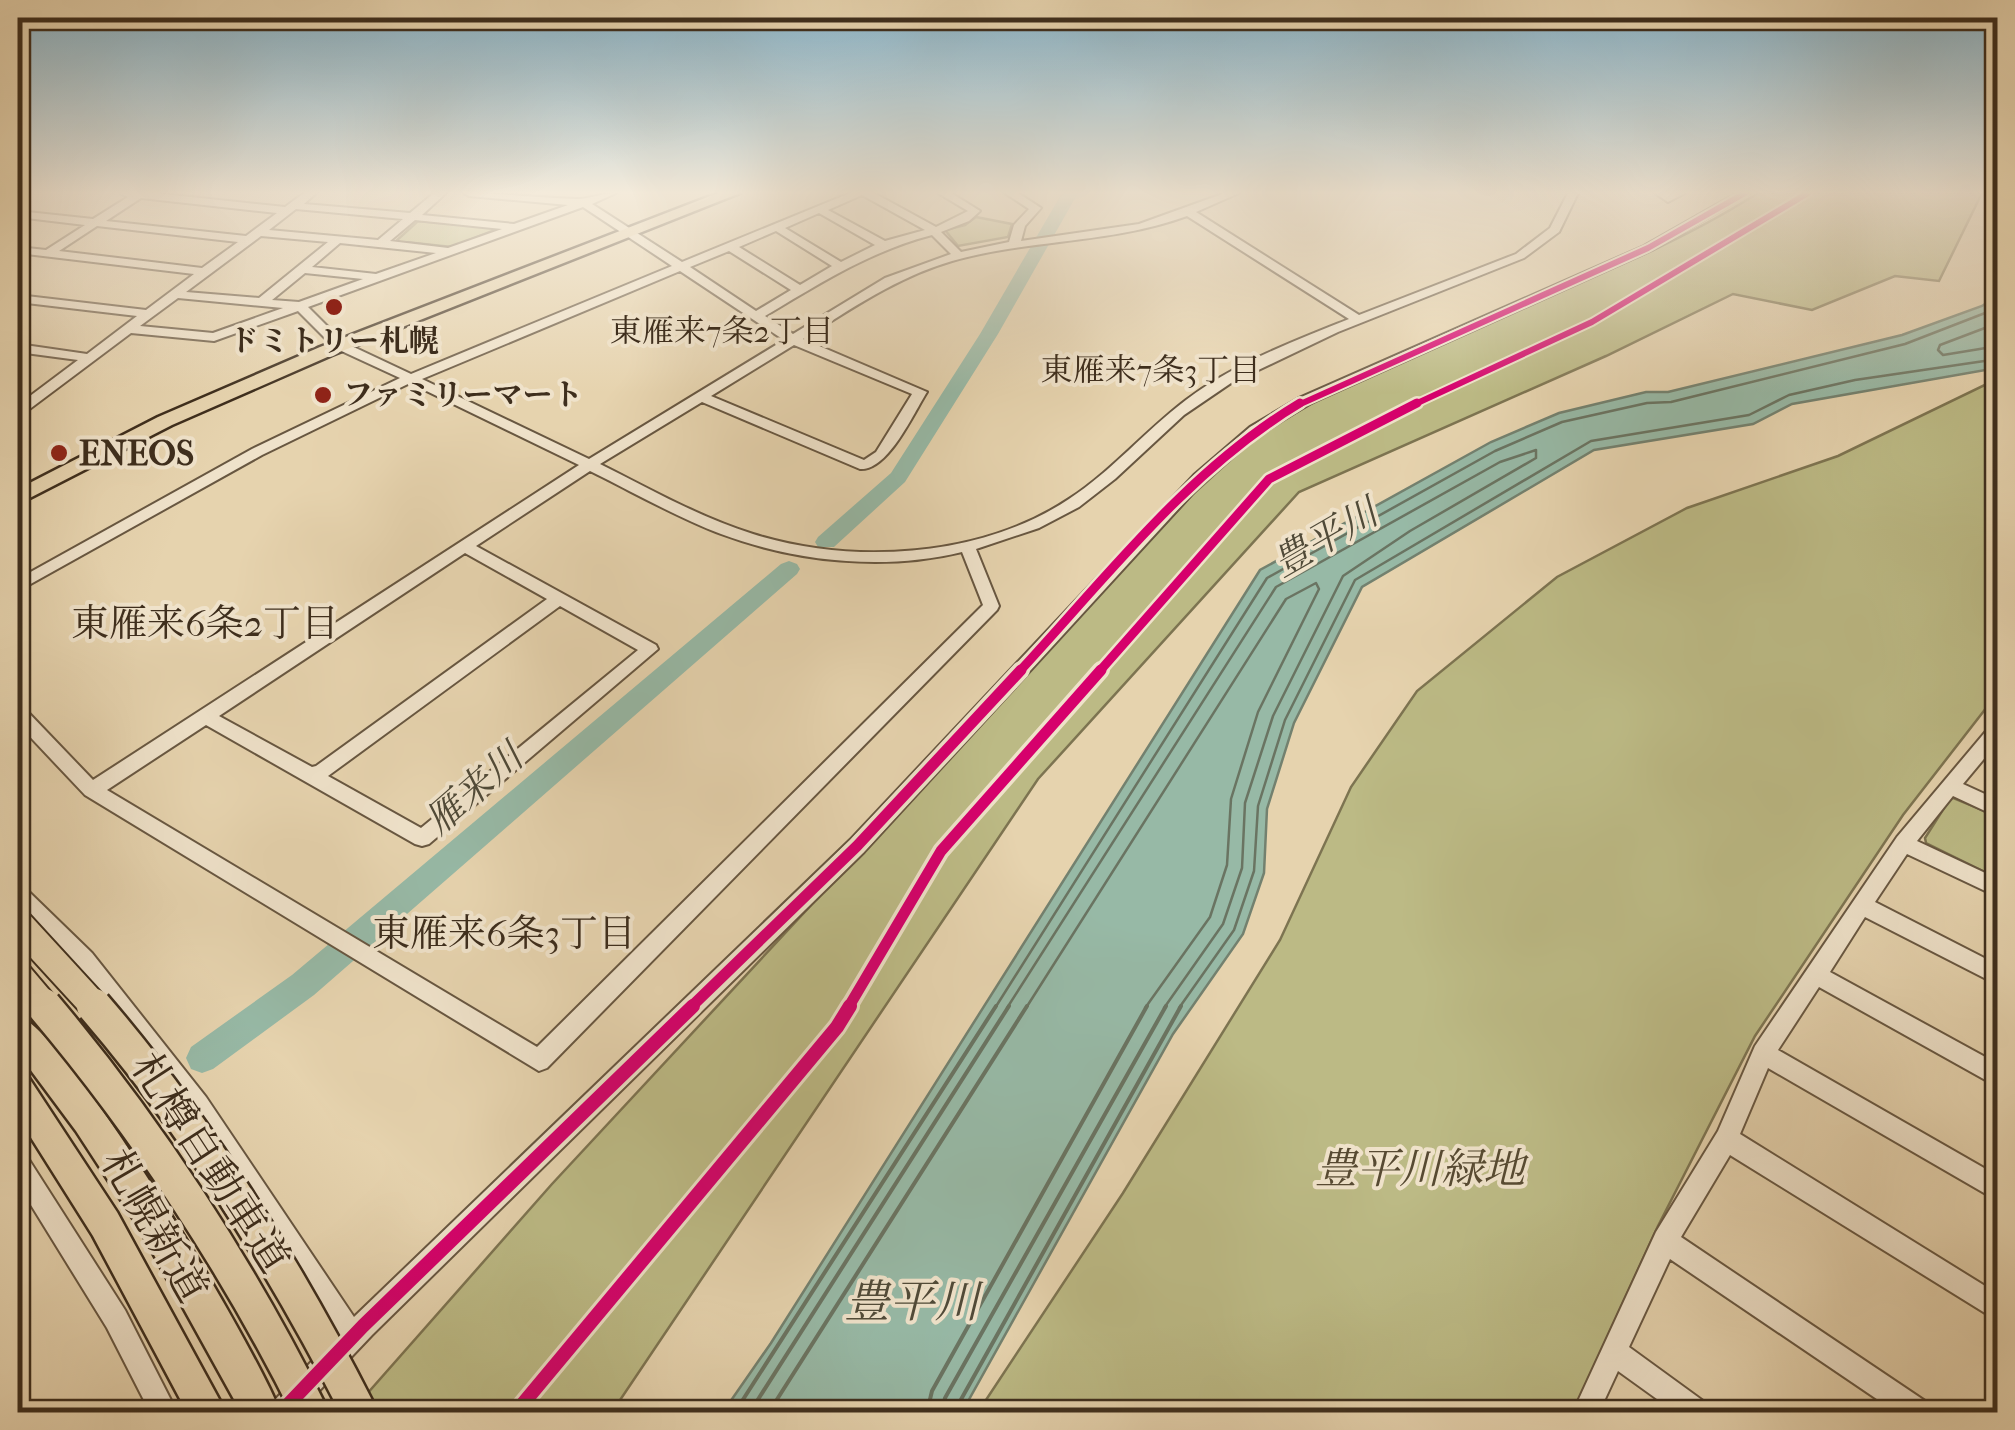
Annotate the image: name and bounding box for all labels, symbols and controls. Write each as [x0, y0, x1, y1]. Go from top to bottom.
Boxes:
marker: ドミトリー札幌 [323, 296, 345, 318]
district label: 東雁来7条2丁目 [610, 313, 834, 350]
place label: ドミトリー札幌 [229, 324, 439, 359]
district label: 東雁来7条3丁目 [1041, 352, 1261, 389]
place label: ファミリーマート [343, 378, 582, 413]
marker: ファミリーマート [312, 384, 334, 406]
place label: ENEOS [79, 433, 194, 474]
marker: ENEOS [48, 442, 70, 464]
water label: 豊平川 [1264, 488, 1389, 586]
district label: 東雁来6条2丁目 [71, 601, 339, 646]
water label: 雁来川 [416, 732, 535, 843]
district label: 東雁来6条3丁目 [372, 911, 636, 956]
street label: 札樽自動車道 [121, 1044, 299, 1282]
street label: 札幌新道 [91, 1141, 217, 1311]
park label: 豊平川緑地 [1315, 1145, 1529, 1194]
water label: 豊平川 [844, 1276, 984, 1329]

